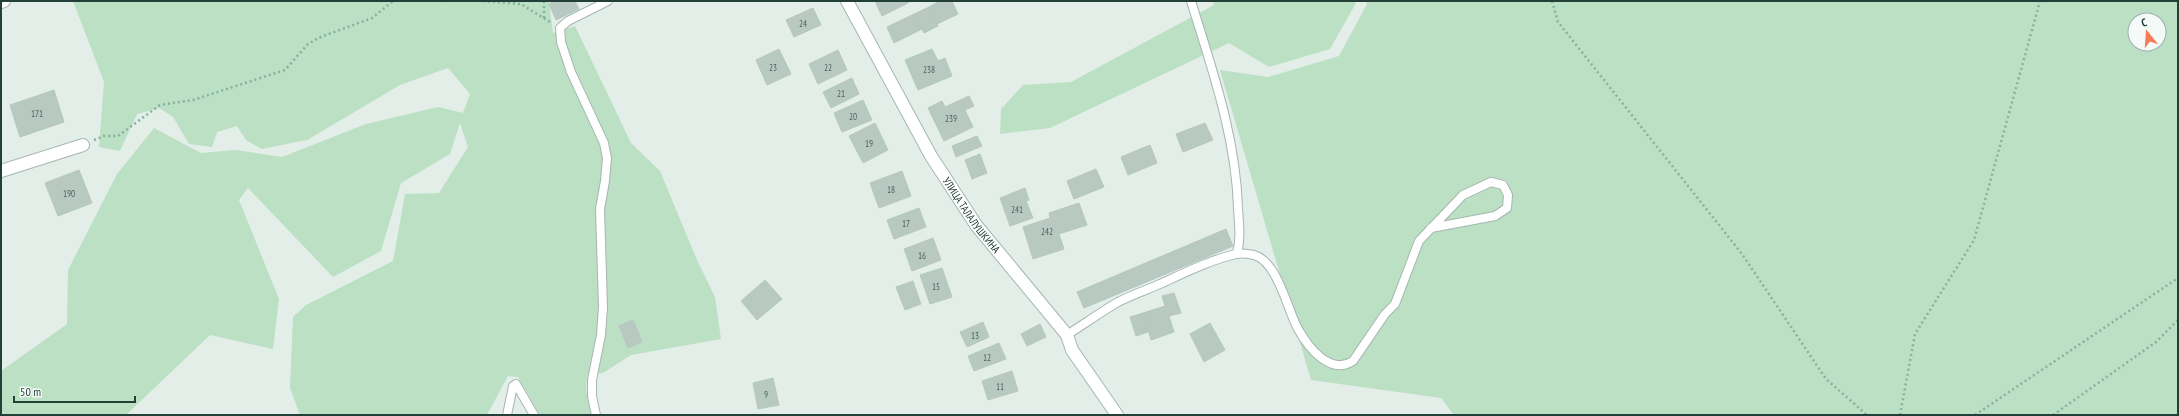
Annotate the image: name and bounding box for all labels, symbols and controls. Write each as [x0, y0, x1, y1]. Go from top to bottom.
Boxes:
north arrow [2127, 12, 2167, 52]
text: С [2140, 15, 2149, 30]
house number: 24 [799, 18, 807, 29]
house number: 23 [769, 62, 777, 73]
house number: 22 [824, 62, 832, 73]
house number: 238 [923, 64, 935, 75]
house number: 21 [837, 88, 845, 99]
house number: 171 [31, 108, 43, 119]
house number: 20 [849, 111, 857, 122]
house number: 239 [945, 113, 957, 124]
house number: 19 [865, 138, 873, 149]
street label: УЛИЦА ТАЛАЛУШКИНА [940, 174, 1004, 257]
house number: 18 [887, 184, 895, 195]
house number: 190 [63, 188, 75, 199]
house number: 241 [1011, 204, 1023, 215]
house number: 17 [902, 218, 910, 229]
house number: 242 [1041, 226, 1053, 237]
house number: 16 [918, 250, 926, 261]
house number: 15 [932, 281, 940, 292]
house number: 13 [971, 330, 979, 341]
house number: 12 [983, 352, 991, 363]
scale bar [14, 378, 135, 404]
house number: 11 [996, 381, 1004, 392]
text: 50 m [20, 384, 41, 399]
house number: 9 [764, 389, 768, 400]

